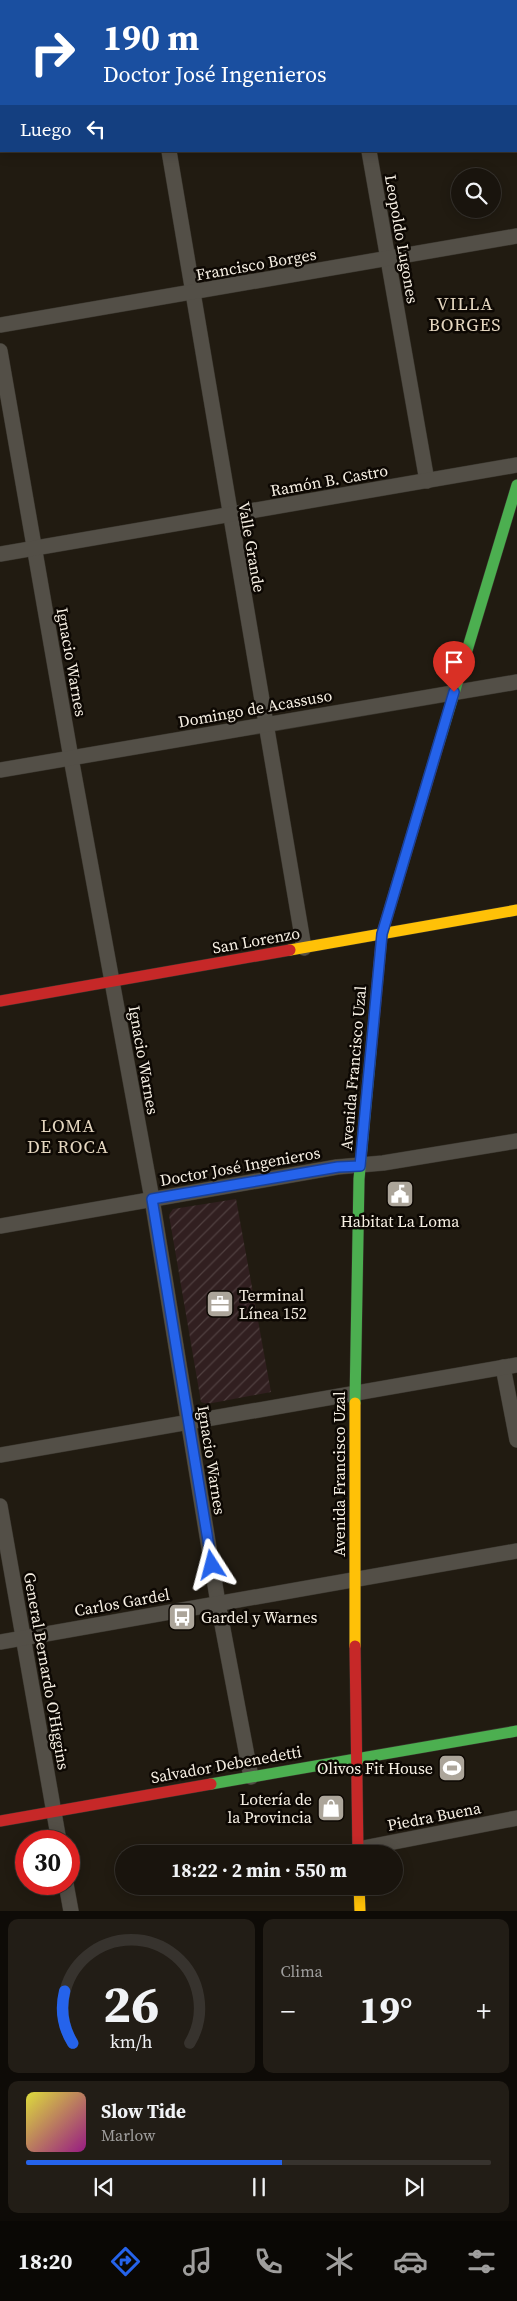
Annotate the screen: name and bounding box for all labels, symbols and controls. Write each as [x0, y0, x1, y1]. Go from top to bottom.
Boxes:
text: 190 m [103, 14, 199, 62]
icon: right [20, 20, 85, 85]
text: Doctor José Ingenieros [103, 59, 327, 89]
icon: left [82, 115, 110, 143]
text: Luego [20, 116, 72, 142]
map controls [451, 168, 501, 218]
button: search [451, 168, 501, 218]
street label: Leopoldo Lugones [380, 173, 424, 305]
street label: Francisco Borges [194, 243, 318, 285]
district label: VILLA BORGES [429, 291, 501, 337]
street label: Ramón B. Castro [268, 459, 390, 501]
street label: Valle Grande [233, 500, 271, 594]
street label: Ignacio Warnes [52, 606, 92, 718]
pin [433, 641, 475, 692]
icon: arrive [440, 648, 468, 676]
street label: Domingo de Acassuso [176, 684, 334, 732]
street label: San Lorenzo [210, 921, 302, 959]
street label: Avenida Francisco Uzal [335, 984, 371, 1151]
street label: Ignacio Warnes [124, 1004, 164, 1116]
district label: LOMA DE ROCA [27, 1113, 109, 1159]
street label: Doctor José Ingenieros [158, 1141, 322, 1191]
public building icon: Habitat La Loma [385, 1179, 415, 1209]
place label: Habitat La Loma [341, 1210, 460, 1232]
place label: Terminal Línea 152 [239, 1284, 307, 1324]
office icon: Terminal Línea 152 [205, 1289, 235, 1319]
street label: Avenida Francisco Uzal [328, 1391, 350, 1557]
street label: Ignacio Warnes [193, 1404, 231, 1516]
position arrow [185, 1538, 237, 1590]
street label: General Bernardo O'Higgins [19, 1571, 75, 1771]
street label: Carlos Gardel [73, 1583, 172, 1621]
bus stop icon: Gardel y Warnes [167, 1602, 197, 1632]
place label: Gardel y Warnes [201, 1606, 318, 1628]
street label: Salvador Debenedetti [149, 1740, 303, 1788]
sports icon: Olivos Fit House [437, 1753, 467, 1783]
place label: Olivos Fit House [317, 1757, 433, 1779]
place label: Lotería de la Provincia [228, 1788, 313, 1828]
shop icon: Lotería de la Provincia [316, 1793, 346, 1823]
street label: Piedra Buena [385, 1796, 484, 1836]
speed limit sign: 30 [15, 1830, 80, 1895]
text: 18:22 · 2 min · 550 m [171, 1857, 347, 1883]
text: Clima [281, 1960, 323, 1982]
text: 26 [103, 1968, 159, 2039]
text: 19° [359, 1984, 413, 2036]
text: − [281, 1992, 295, 2030]
text: + [476, 1992, 491, 2030]
text: km/h [110, 2029, 153, 2054]
text: Slow Tide [101, 2098, 186, 2124]
text: Marlow [101, 2124, 156, 2146]
icon: previous [90, 2173, 118, 2201]
icon: pause [245, 2173, 273, 2201]
icon: next [400, 2173, 428, 2201]
icon: directions [108, 2244, 143, 2279]
icon: music [180, 2244, 215, 2279]
icon: phone [251, 2244, 286, 2279]
icon: climate [322, 2244, 357, 2279]
icon: car [393, 2244, 428, 2279]
icon: filters [464, 2244, 499, 2279]
text: 18:20 [18, 2246, 72, 2276]

